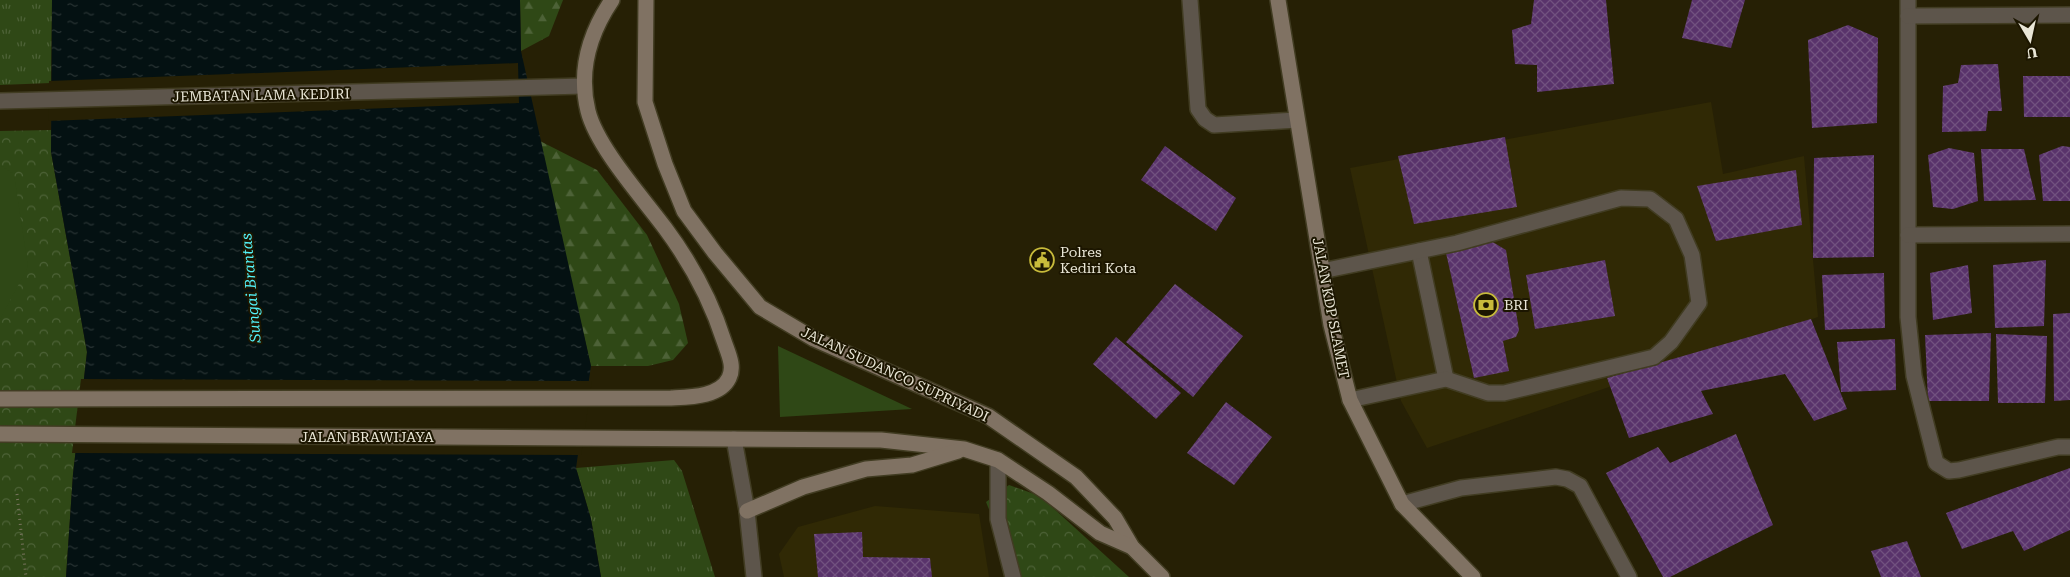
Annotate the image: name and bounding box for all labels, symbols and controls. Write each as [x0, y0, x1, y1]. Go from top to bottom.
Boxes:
north arrow [2005, 15, 2055, 65]
text: U [2025, 44, 2039, 62]
street label: JEMBATAN LAMA KEDIRI [172, 85, 350, 105]
water label: Sungai Brantas [237, 233, 265, 344]
street label: JALAN KDP SLAMET [1310, 236, 1352, 380]
place label: Polres Kediri Kota [1060, 244, 1137, 276]
public building icon: Polres Kediri Kota [1029, 247, 1055, 273]
bank icon: BRI [1473, 292, 1499, 318]
place label: BRI [1504, 297, 1528, 313]
street label: JALAN SUDANCO SUPRIYADI [799, 323, 991, 425]
street label: JALAN BRAWIJAYA [300, 429, 434, 445]

